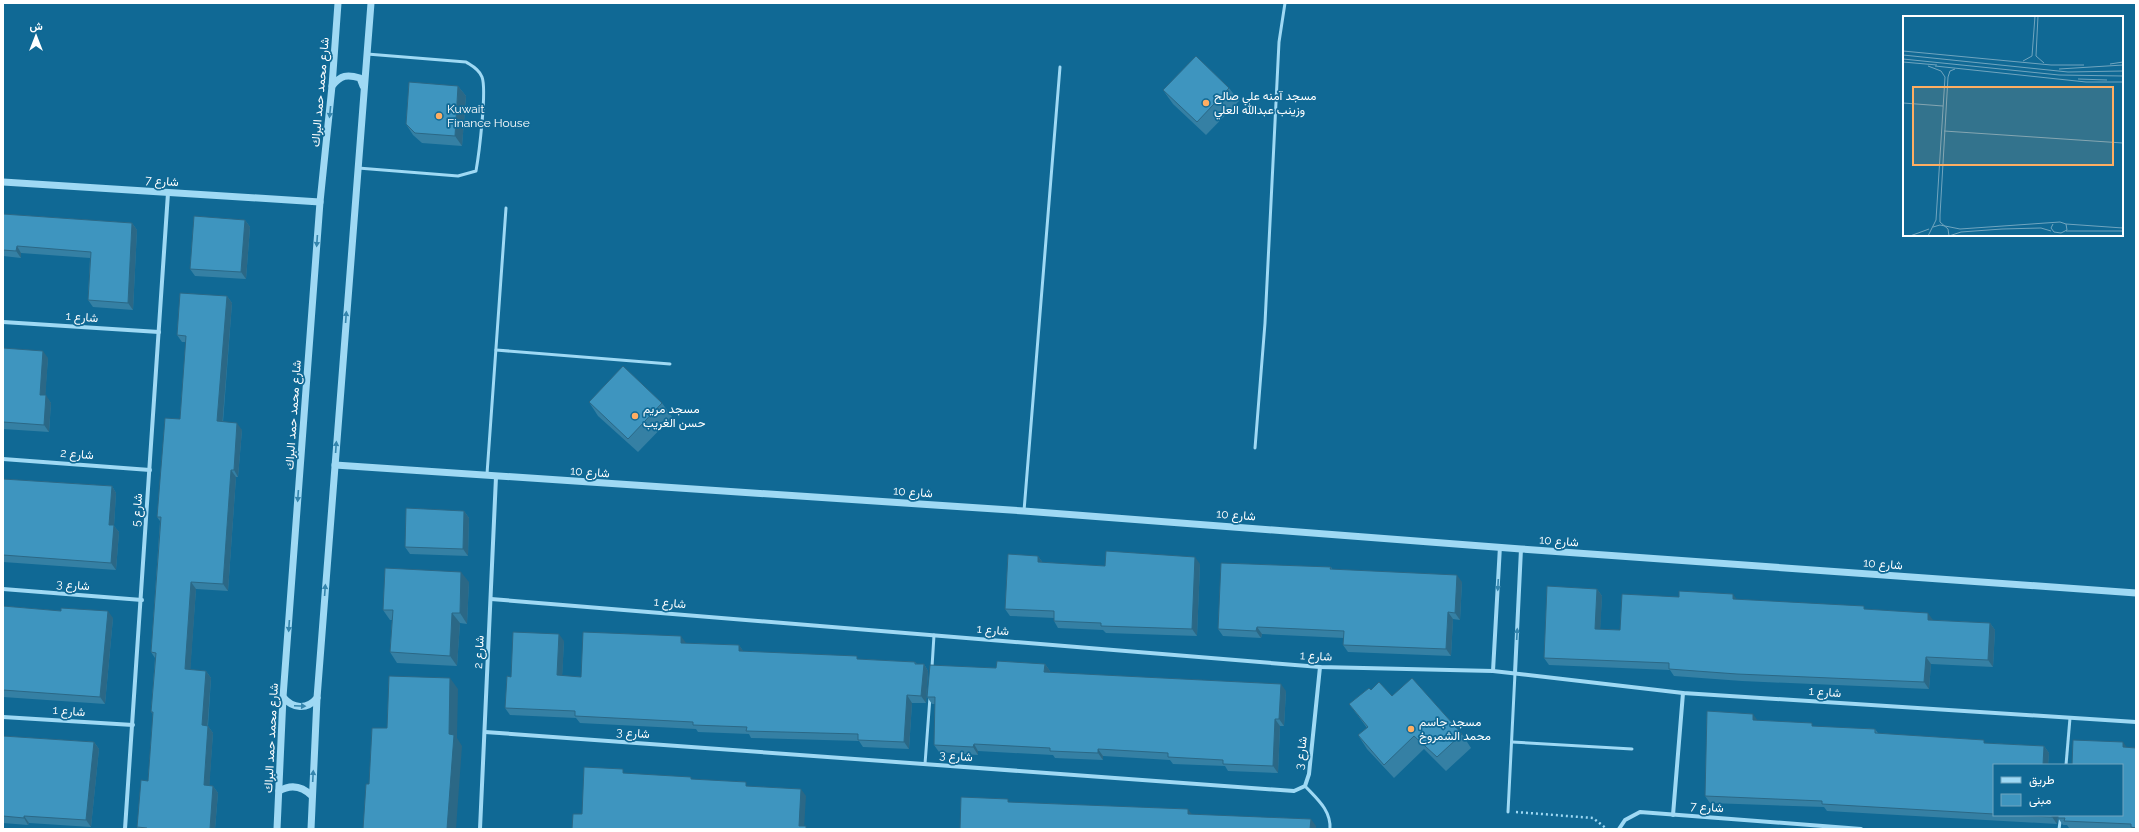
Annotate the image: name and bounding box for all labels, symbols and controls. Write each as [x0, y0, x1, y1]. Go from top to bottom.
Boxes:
north arrow [16, 16, 56, 56]
inset map [1903, 16, 2123, 236]
text: ش [29, 20, 43, 33]
street label: شارع محمد حمد البراك [308, 37, 334, 148]
place label: مسجد آمنه علي صالح وزينب عبدالله العلي [1214, 89, 1316, 120]
marker: مسجد آمنه علي صالح وزينب عبدالله العلي [1201, 98, 1211, 108]
place label: Kuwait Finance House [447, 102, 530, 130]
one-way arrow [326, 106, 333, 118]
marker: Kuwait Finance House [434, 111, 444, 121]
street label: شارع 7 [145, 173, 179, 191]
one-way arrow [314, 235, 321, 247]
street label: شارع 1 [65, 309, 99, 327]
one-way arrow [343, 311, 350, 323]
street label: شارع محمد حمد البراك [282, 360, 306, 471]
place label: مسجد مريم حسن الغريب [643, 402, 706, 431]
marker: مسجد مريم حسن الغريب [630, 411, 640, 421]
one-way arrow [333, 441, 340, 453]
street label: شارع 2 [60, 446, 94, 464]
street label: شارع 10 [570, 464, 610, 482]
street label: شارع 10 [893, 484, 933, 502]
one-way arrow [295, 490, 302, 502]
street label: شارع 5 [129, 493, 147, 527]
street label: شارع 10 [1216, 507, 1256, 525]
street label: شارع 10 [1539, 533, 1579, 551]
street label: شارع 10 [1863, 556, 1903, 574]
street label: شارع 3 [56, 577, 90, 595]
one-way arrow [1494, 579, 1501, 591]
one-way arrow [322, 584, 329, 596]
street label: شارع 1 [653, 595, 687, 613]
one-way arrow [285, 620, 292, 632]
street label: شارع 1 [976, 622, 1010, 640]
one-way arrow [1513, 628, 1520, 640]
street label: شارع 2 [471, 635, 489, 669]
street label: شارع 1 [1299, 648, 1333, 666]
street label: شارع محمد حمد البراك [261, 683, 283, 793]
street label: شارع 1 [1808, 684, 1842, 702]
street label: شارع 1 [52, 703, 86, 721]
one-way arrow [294, 703, 307, 709]
place label: مسجد جاسم محمد الشمروخ [1419, 715, 1491, 745]
marker: مسجد جاسم محمد الشمروخ [1406, 724, 1416, 734]
street label: شارع 3 [616, 725, 650, 743]
street label: شارع 3 [1292, 735, 1312, 771]
street label: شارع 3 [939, 748, 973, 766]
legend [1993, 764, 2123, 816]
one-way arrow [310, 770, 317, 782]
text: طريق [2029, 773, 2055, 788]
text: مبنى [2029, 793, 2051, 808]
street label: شارع 7 [1690, 799, 1724, 817]

